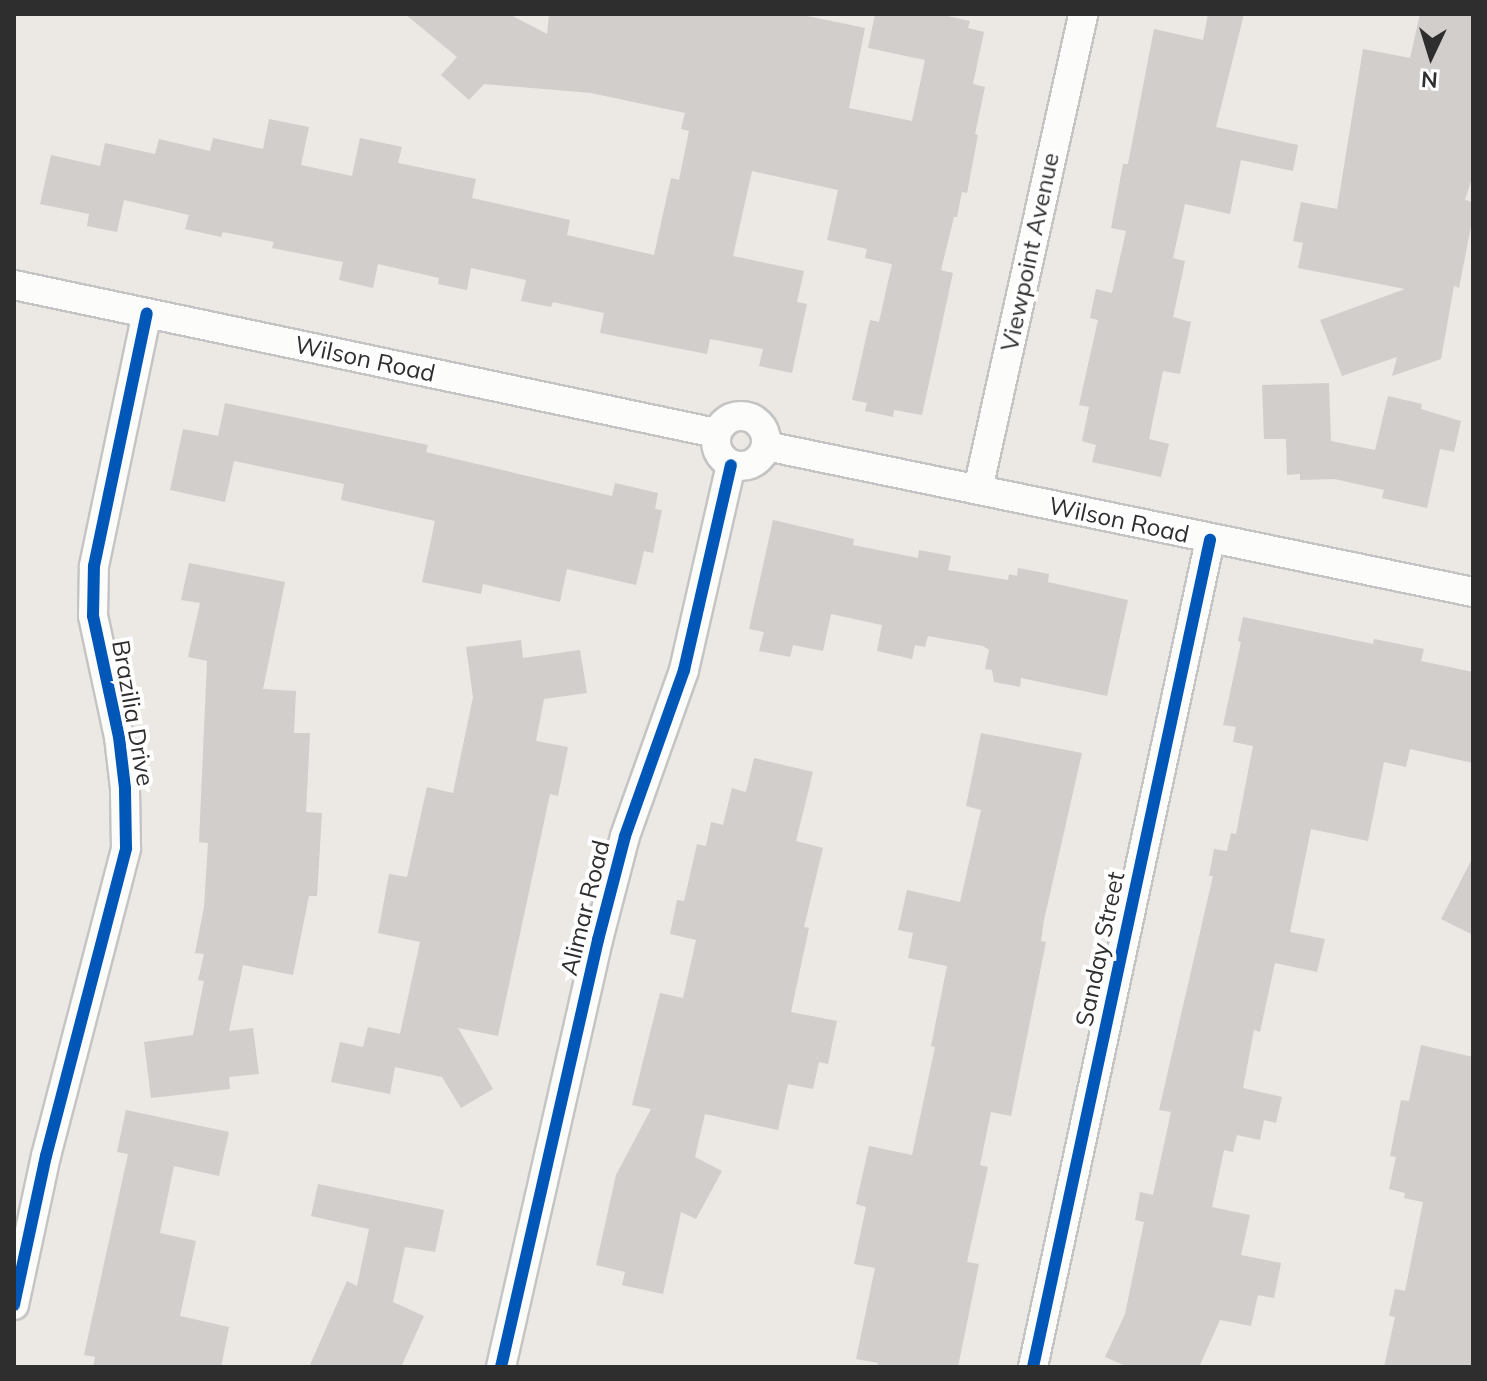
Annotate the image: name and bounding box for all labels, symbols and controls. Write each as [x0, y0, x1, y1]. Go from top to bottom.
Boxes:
north arrow [1391, 16, 1471, 96]
text: N [1420, 65, 1439, 94]
street label: Viewpoint Avenue [995, 150, 1065, 354]
street label: Wilson Road [292, 330, 438, 388]
street label: Wilson Road [1046, 491, 1192, 549]
street label: Brazilia Drive [106, 638, 160, 788]
street label: Alimar Road [554, 837, 616, 979]
street label: Sanday Street [1070, 869, 1130, 1029]

